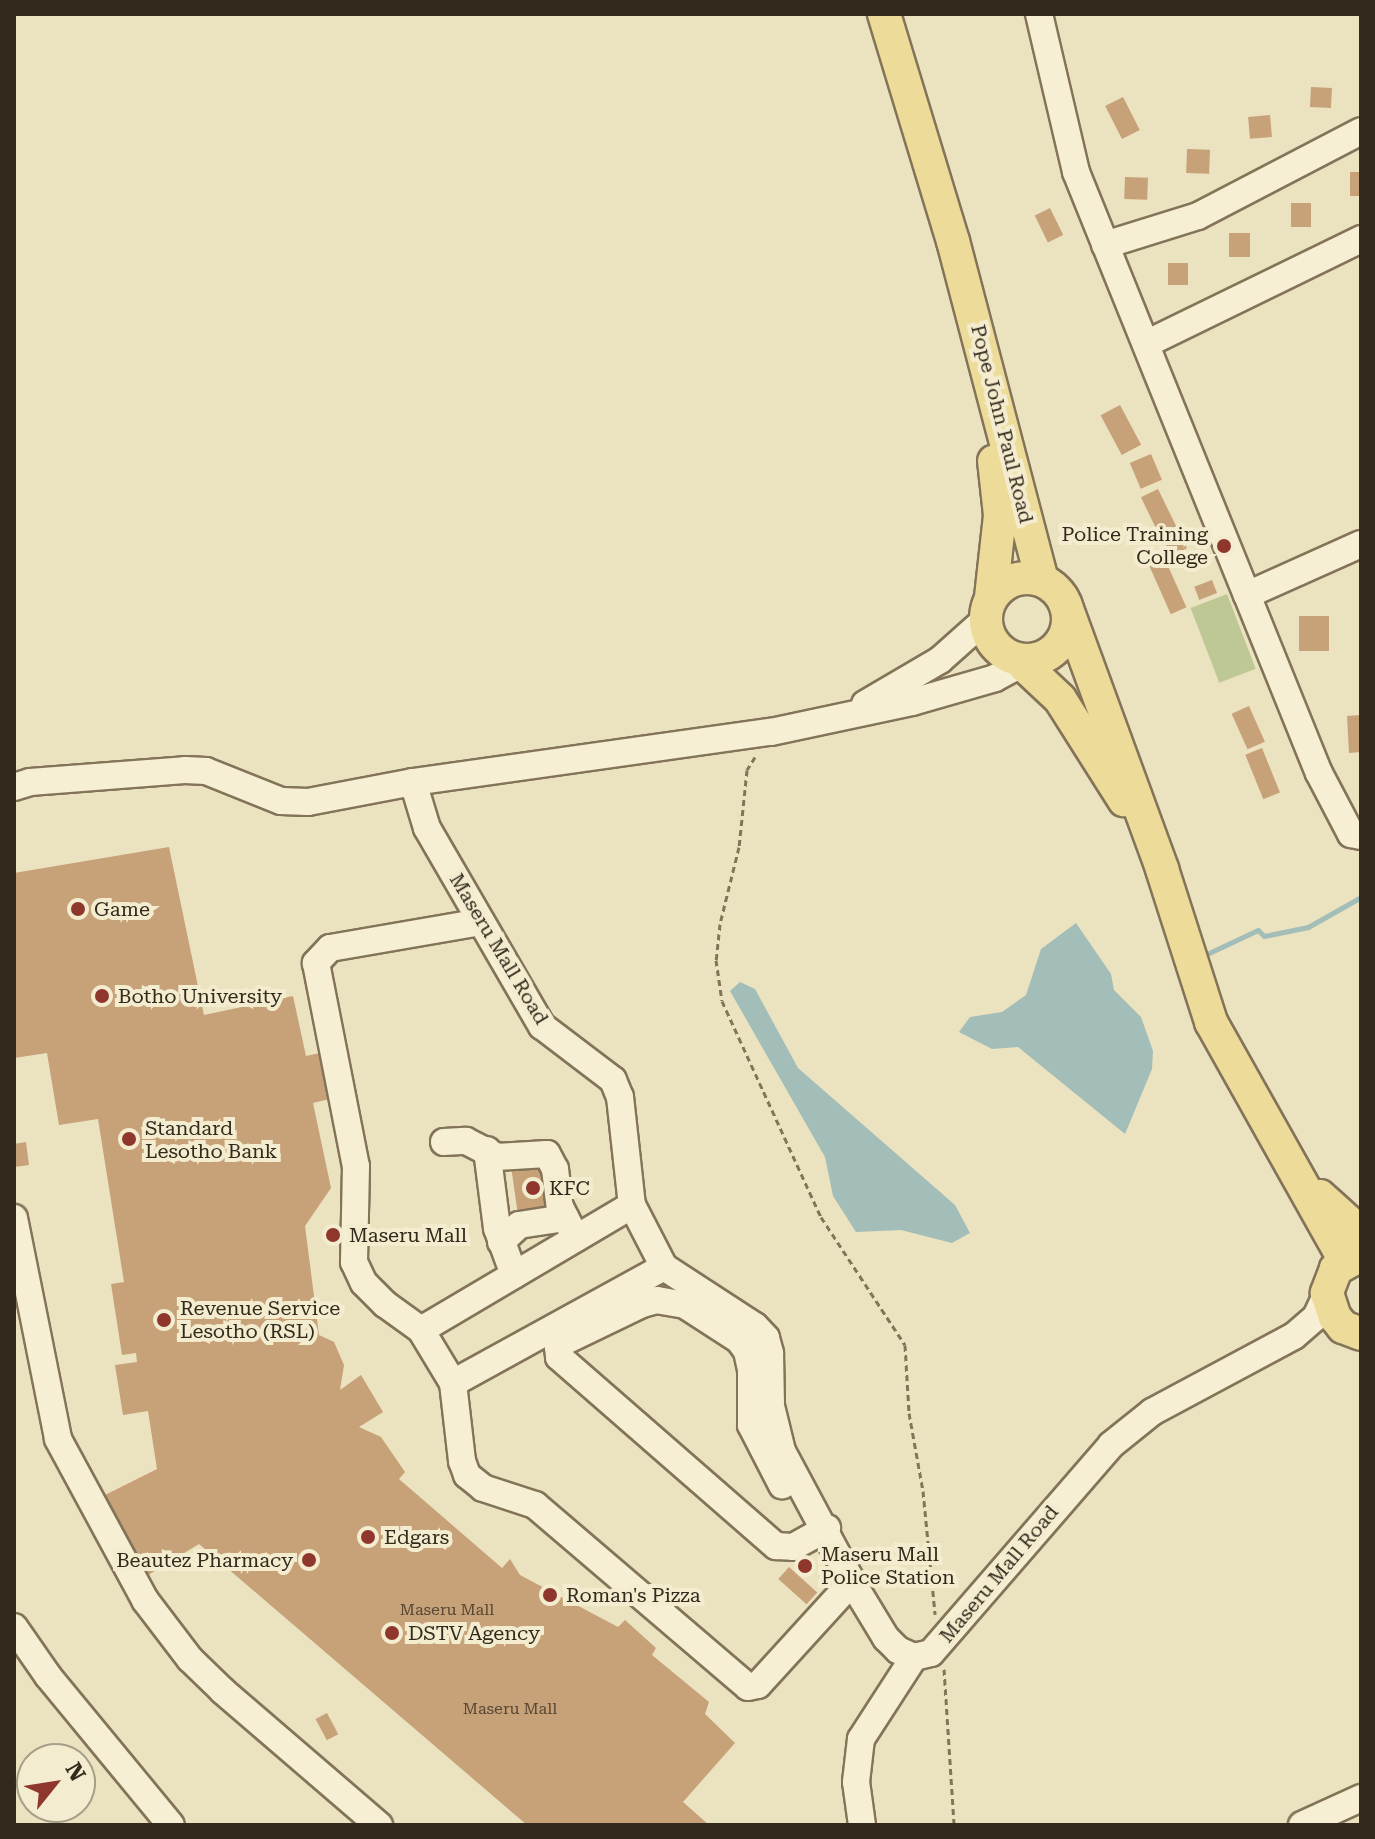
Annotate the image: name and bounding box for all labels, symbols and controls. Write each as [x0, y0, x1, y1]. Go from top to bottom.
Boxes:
street label: Pope John Paul Road [966, 322, 1038, 526]
place label: Police Training College [1062, 522, 1208, 569]
marker: Police Training College [1215, 537, 1233, 555]
street label: Maseru Mall Road [444, 869, 554, 1029]
place label: Game [94, 897, 150, 921]
marker: Game [69, 900, 87, 918]
place label: Botho University [118, 984, 282, 1008]
marker: Botho University [93, 987, 111, 1005]
place label: Standard Lesotho Bank [145, 1116, 277, 1163]
marker: Standard Lesotho Bank [120, 1130, 138, 1148]
place label: KFC [549, 1176, 590, 1200]
marker: KFC [524, 1179, 542, 1197]
place label: Maseru Mall [349, 1223, 467, 1247]
marker: Maseru Mall [324, 1226, 342, 1244]
place label: Revenue Service Lesotho (RSL) [180, 1296, 340, 1343]
marker: Revenue Service Lesotho (RSL) [155, 1311, 173, 1329]
street label: Maseru Mall Road [934, 1500, 1064, 1648]
place label: Edgars [384, 1525, 449, 1549]
marker: Edgars [359, 1528, 377, 1546]
place label: Maseru Mall Police Station [821, 1542, 955, 1589]
place label: Beautez Pharmacy [116, 1548, 293, 1572]
marker: Beautez Pharmacy [300, 1551, 318, 1569]
marker: Maseru Mall Police Station [796, 1557, 814, 1575]
place label: Roman's Pizza [566, 1583, 701, 1607]
marker: Roman's Pizza [541, 1586, 559, 1604]
house number: Maseru Mall [400, 1600, 494, 1620]
place label: DSTV Agency [408, 1621, 540, 1645]
marker: DSTV Agency [383, 1624, 401, 1642]
house number: Maseru Mall [463, 1699, 557, 1719]
north arrow [16, 1743, 96, 1823]
text: N [60, 1758, 91, 1785]

